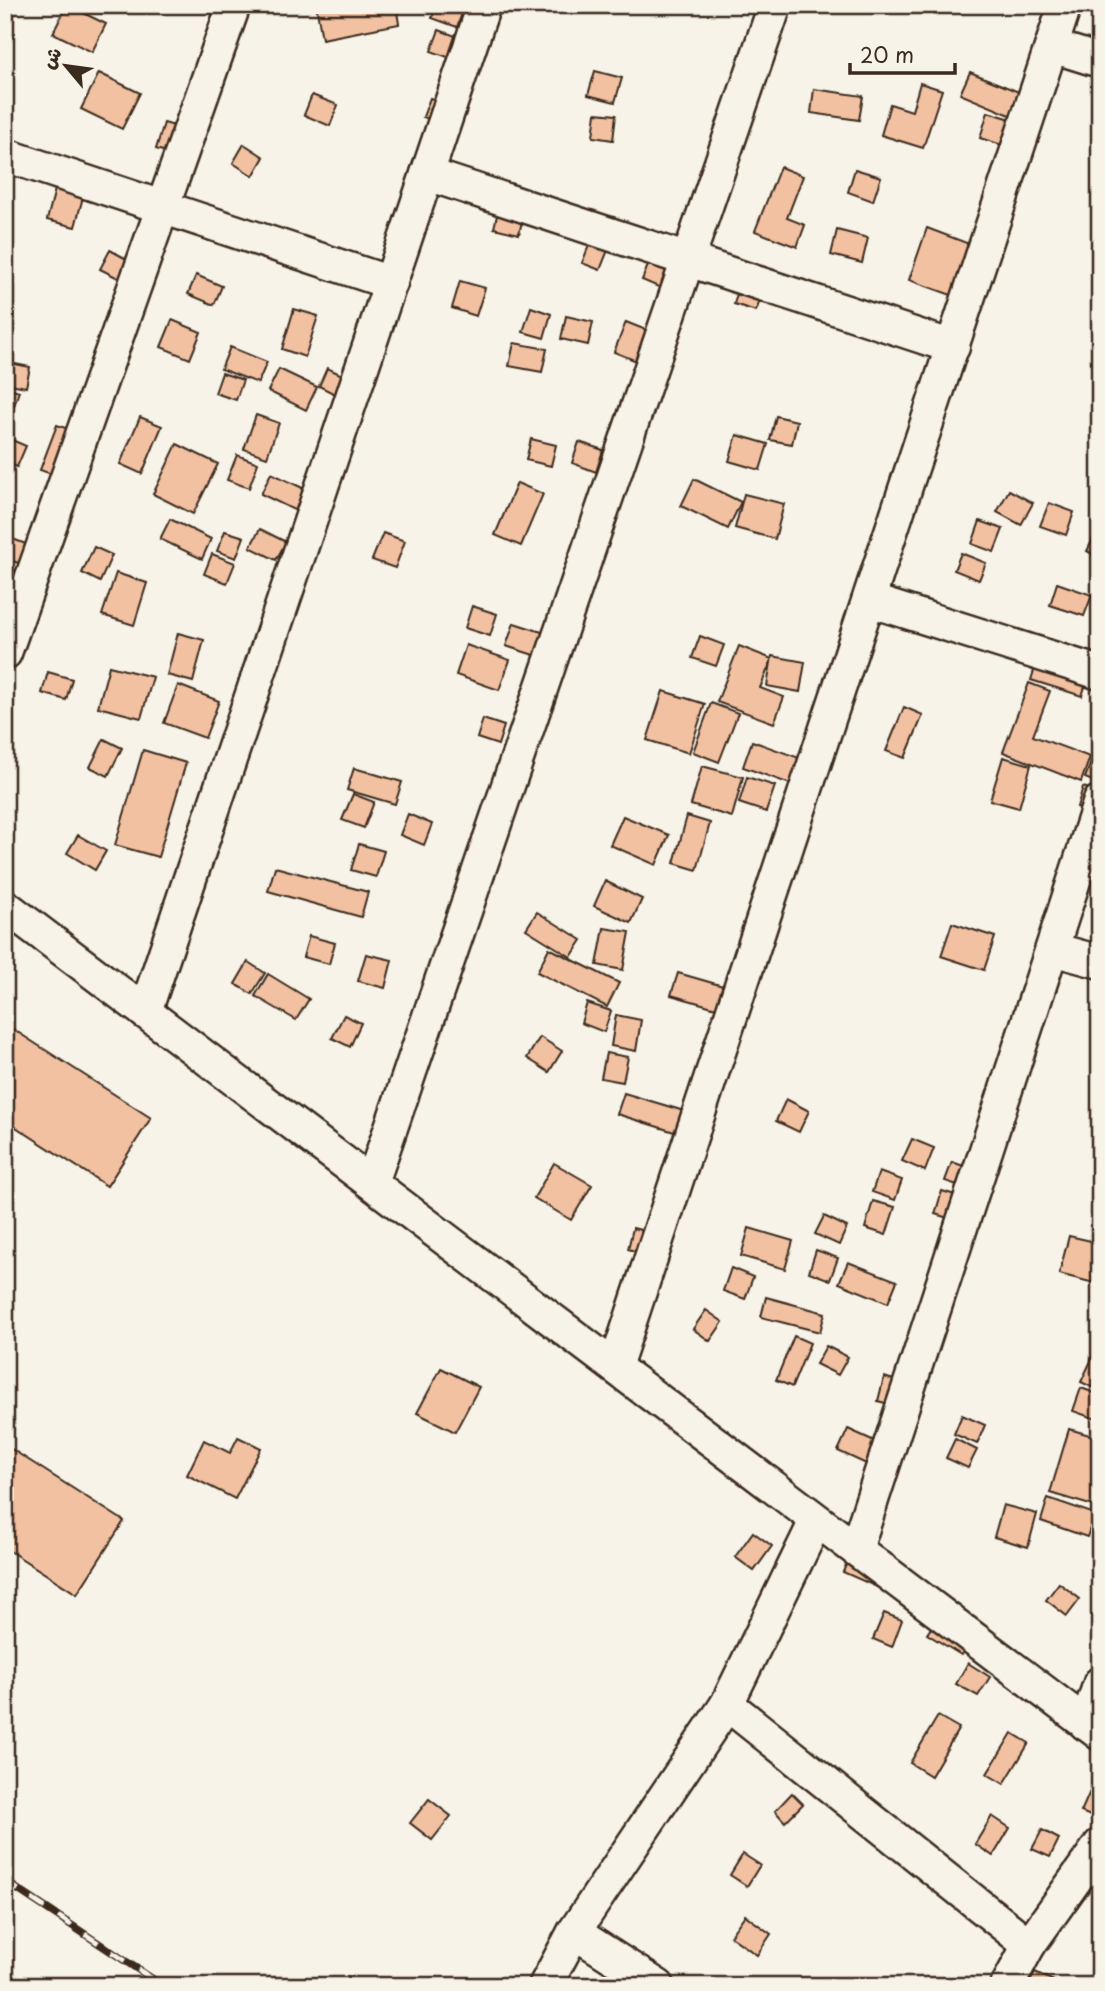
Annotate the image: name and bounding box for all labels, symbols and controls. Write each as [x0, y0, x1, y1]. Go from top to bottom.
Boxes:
north arrow [32, 32, 102, 102]
scale bar [850, 32, 954, 76]
text: 20 m [860, 38, 914, 70]
text: ش [33, 41, 68, 73]

